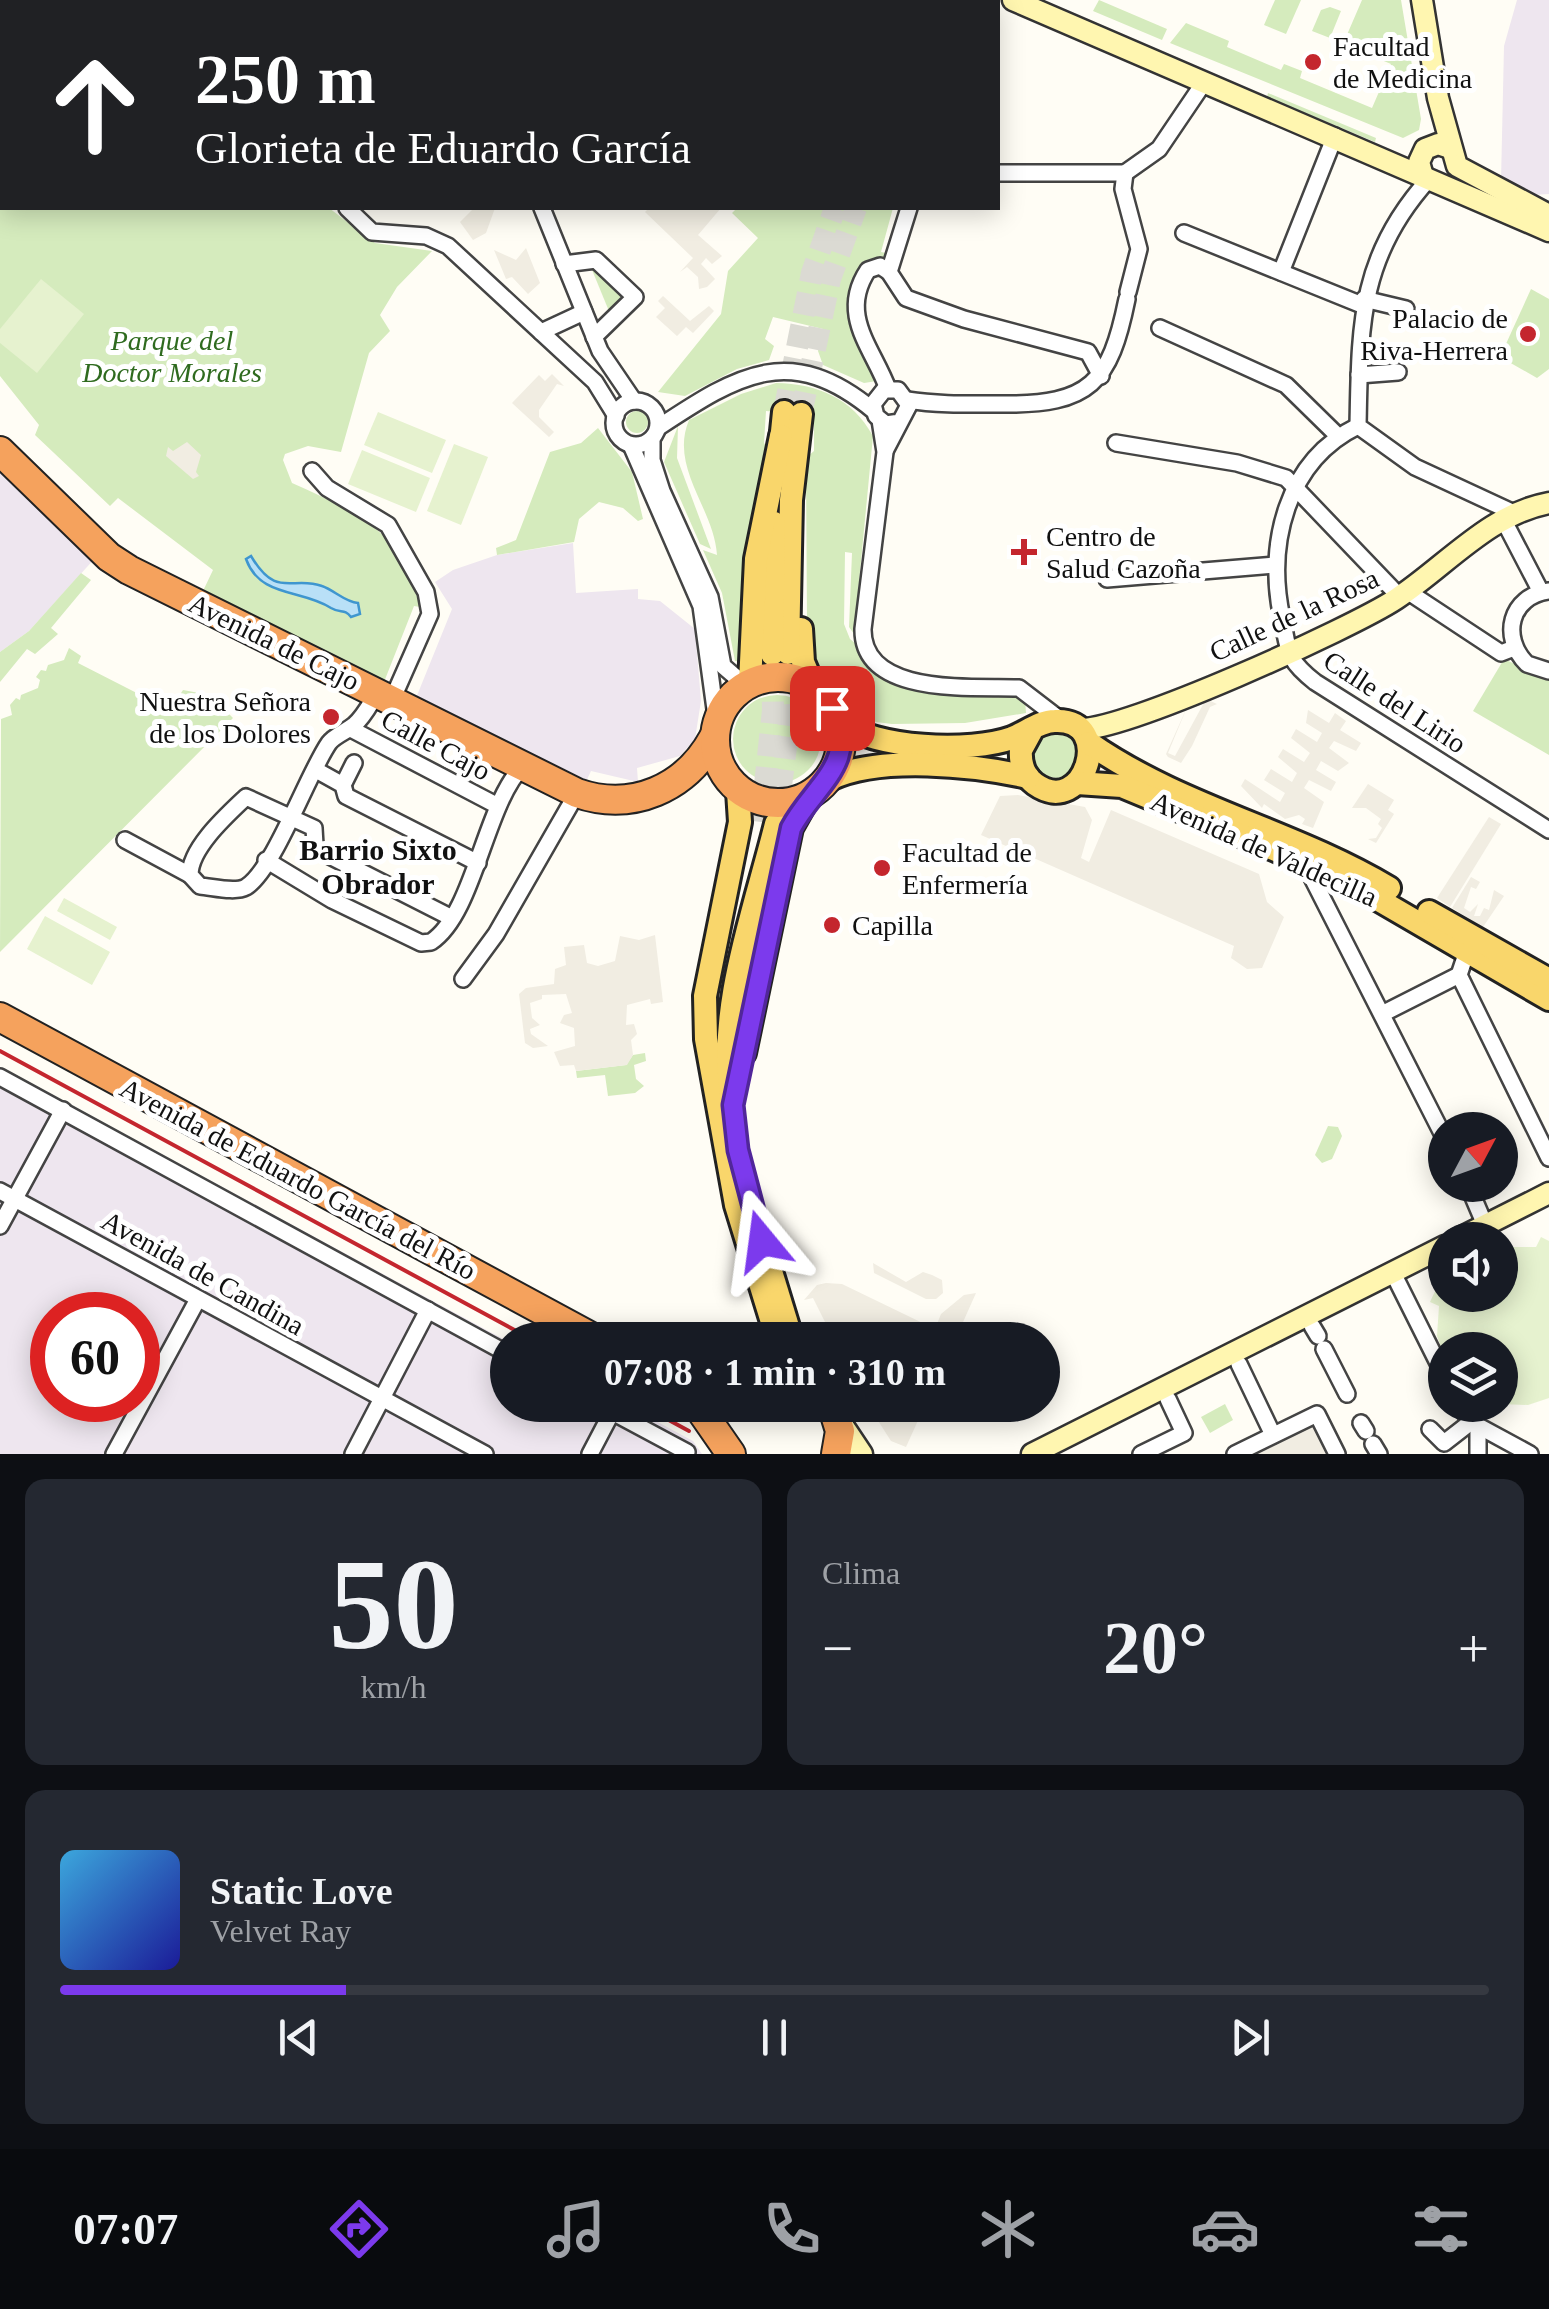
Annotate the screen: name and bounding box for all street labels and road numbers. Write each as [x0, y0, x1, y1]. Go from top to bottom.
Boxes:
street label: Calle de la Rosa [1205, 562, 1384, 668]
street label: Avenida de Cajo [184, 587, 364, 697]
street label: Calle del Lirio [1318, 645, 1472, 759]
street label: Calle Cajo [376, 703, 496, 787]
street label: Avenida de Valdecilla [1146, 785, 1383, 913]
street label: Avenida de Eduardo García del Río [115, 1072, 481, 1286]
street label: Avenida de Candina [96, 1205, 310, 1342]

